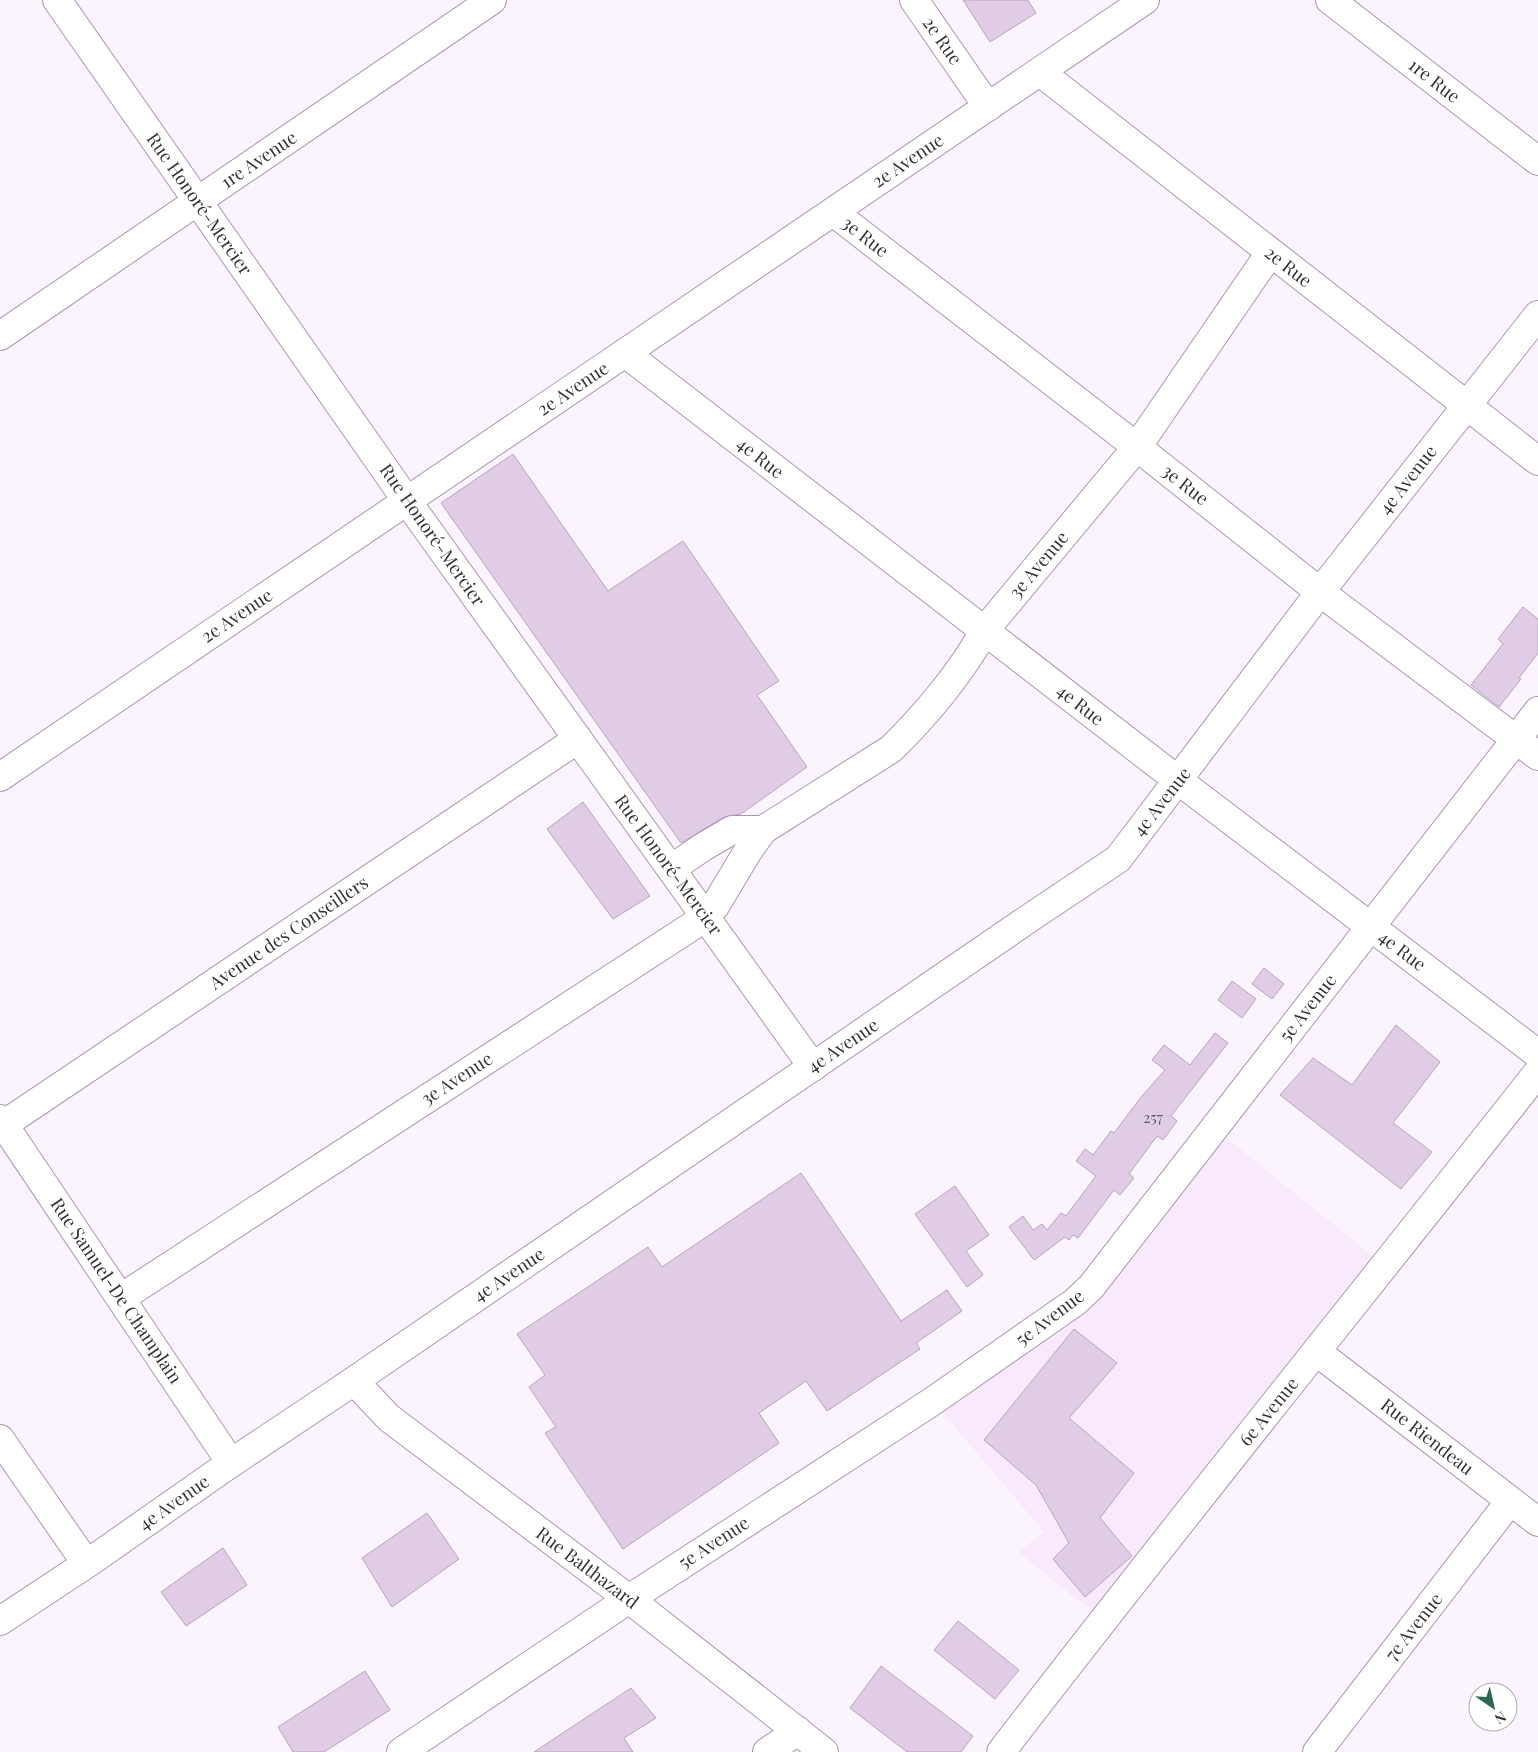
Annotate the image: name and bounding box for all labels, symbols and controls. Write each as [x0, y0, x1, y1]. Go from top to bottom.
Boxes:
street label: 2e Rue [918, 12, 968, 69]
street label: 1re Rue [1404, 53, 1465, 108]
street label: 1re Avenue [216, 125, 301, 193]
street label: Rue Honoré-Mercier [142, 128, 258, 279]
street label: 2e Avenue [867, 128, 948, 193]
street label: 3e Rue [837, 210, 894, 262]
street label: 2e Rue [1260, 240, 1317, 292]
street label: 2e Avenue [532, 356, 613, 421]
street label: 4e Rue [732, 431, 789, 483]
street label: 4e Avenue [1373, 440, 1442, 519]
street label: 3e Rue [1157, 458, 1214, 510]
street label: Rue Honoré-Mercier [375, 459, 491, 610]
street label: 3e Avenue [1003, 526, 1073, 603]
street label: 2e Avenue [196, 583, 277, 648]
street label: 4e Rue [1052, 678, 1109, 730]
street label: 4e Avenue [1127, 762, 1196, 841]
street label: Rue Honoré-Mercier [610, 789, 728, 940]
street label: Avenue des Conseillers [204, 870, 373, 995]
street label: 4e Rue [1374, 924, 1431, 976]
street label: 5e Avenue [1273, 969, 1341, 1046]
street label: 4e Avenue [802, 1012, 883, 1078]
street label: 3e Avenue [416, 1046, 497, 1110]
house number: 257 [1143, 1107, 1163, 1127]
street label: Rue Samuel-De Champlain [46, 1193, 188, 1388]
street label: 4e Avenue [468, 1241, 549, 1307]
street label: 5e Avenue [1010, 1284, 1089, 1351]
street label: 6e Avenue [1233, 1372, 1303, 1451]
street label: Rue Riendeau [1376, 1392, 1479, 1480]
street label: 4e Avenue [133, 1469, 214, 1535]
street label: 5e Avenue [673, 1510, 753, 1574]
street label: Rue Balthazard [531, 1521, 644, 1614]
street label: 7e Avenue [1379, 1588, 1447, 1665]
north arrow [1468, 1682, 1518, 1732]
text: N [1491, 1707, 1510, 1729]

